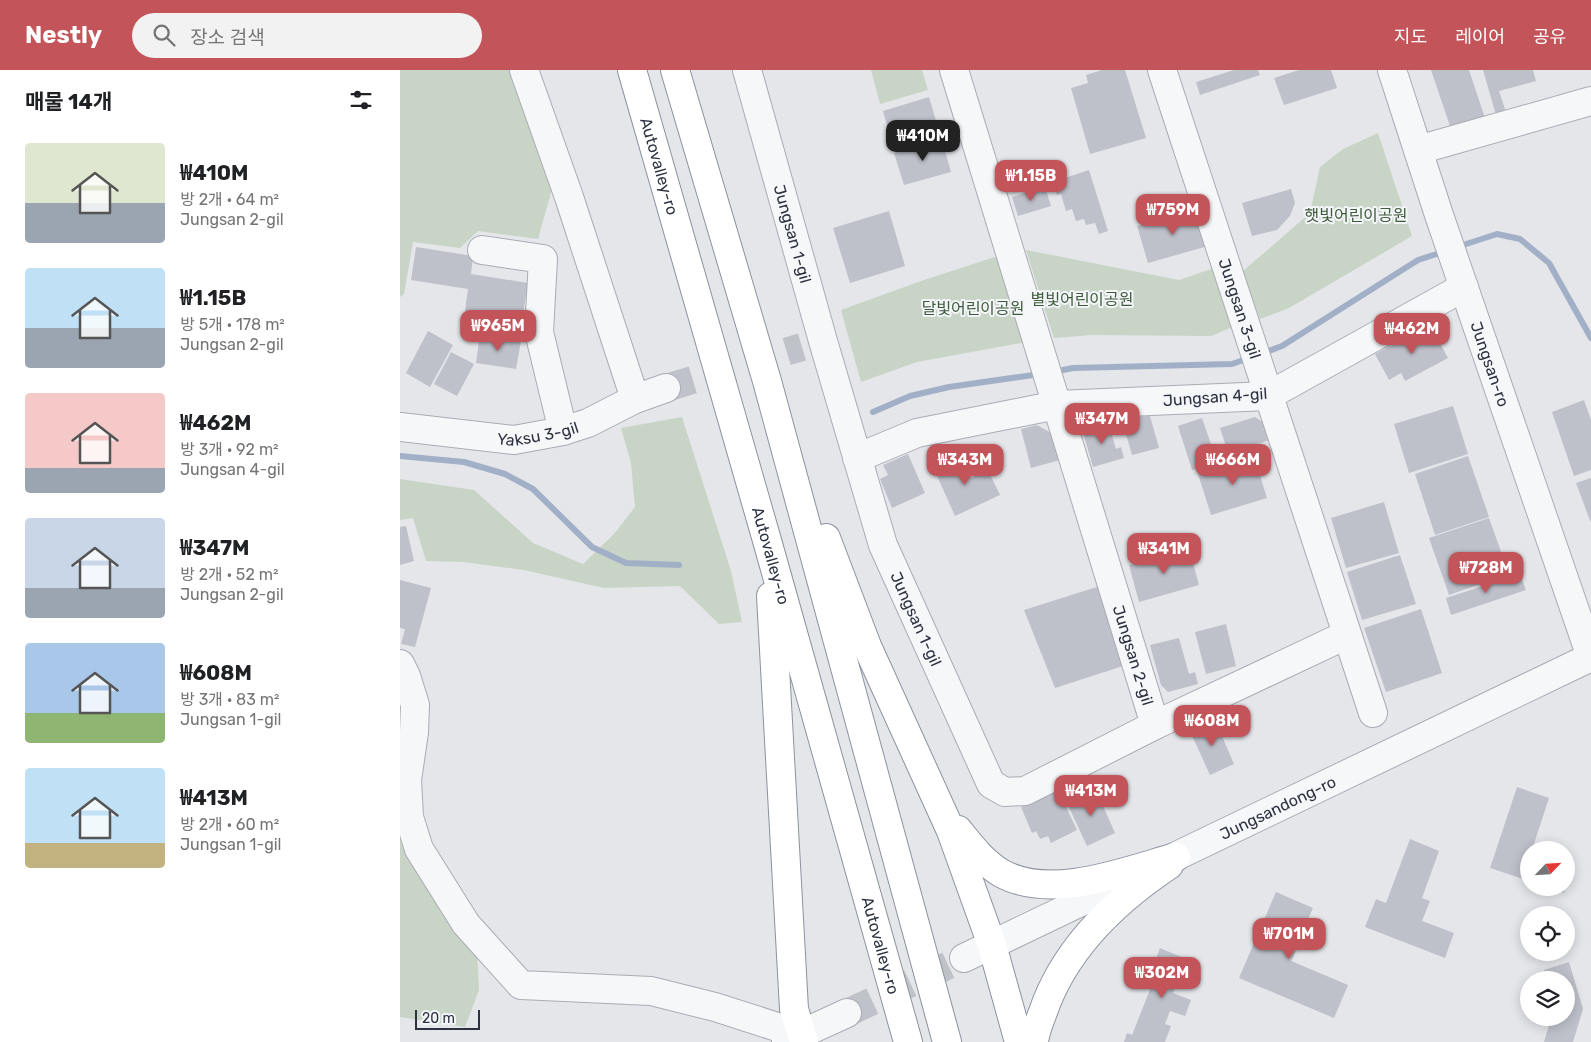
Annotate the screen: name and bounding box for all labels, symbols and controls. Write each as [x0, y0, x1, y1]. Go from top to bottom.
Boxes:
search box [132, 13, 482, 58]
text: Nestly [25, 21, 102, 49]
icon: search [150, 21, 178, 49]
text: 장소 검색 [190, 26, 265, 49]
text: 지도 [1394, 26, 1427, 48]
text: 레이어 [1455, 26, 1505, 48]
text: 공유 [1533, 26, 1566, 48]
icon: filters [347, 86, 375, 114]
text: 매물 14개 [25, 89, 112, 114]
street label: Autovalley-ro [637, 115, 683, 217]
pin: ₩410M [888, 119, 958, 162]
text: ₩410M [897, 126, 949, 145]
text: ₩410M [180, 160, 248, 185]
pin: ₩1.15B [990, 160, 1072, 202]
icon: home [65, 163, 125, 223]
text: ₩1.15B [1006, 166, 1056, 185]
street label: Jungsan 1-gil [770, 182, 816, 285]
text: 방 2개 · 64 m² [180, 190, 279, 209]
pin: ₩759M [1138, 194, 1208, 236]
text: ₩759M [1147, 200, 1199, 219]
park label: 햇빛어린이공원 [1304, 206, 1408, 225]
text: Jungsan 2-gil [180, 210, 284, 229]
street label: Jungsan 3-gil [1215, 256, 1266, 361]
text: ₩1.15B [180, 285, 246, 310]
icon: home [65, 288, 125, 348]
park label: 별빛어린이공원 [1030, 290, 1134, 309]
park label: 달빛어린이공원 [921, 299, 1025, 318]
pin: ₩965M [463, 310, 533, 352]
pin: ₩462M [1377, 312, 1447, 355]
text: 방 5개 · 178 m² [180, 315, 285, 334]
text: ₩965M [471, 316, 525, 335]
text: ₩462M [1385, 319, 1439, 338]
street label: Jungsan-ro [1467, 319, 1514, 409]
text: Jungsan 2-gil [180, 335, 284, 354]
street label: Jungsan 4-gil [1162, 384, 1268, 410]
pin: ₩347M [1067, 402, 1137, 445]
text: ₩347M [1076, 409, 1128, 428]
text: ₩462M [180, 410, 251, 435]
icon: home [65, 413, 125, 473]
street label: Yaksu 3-gil [496, 417, 581, 450]
text: 방 3개 · 92 m² [180, 440, 279, 459]
pin: ₩343M [930, 444, 1000, 486]
pin: ₩666M [1198, 444, 1268, 486]
text: ₩343M [938, 450, 992, 469]
text: ₩666M [1206, 450, 1260, 469]
text: Jungsan 4-gil [180, 460, 285, 479]
street label: Autovalley-ro [748, 504, 794, 606]
pin: ₩341M [1129, 532, 1199, 575]
text: ₩347M [180, 535, 249, 560]
icon: home [65, 538, 125, 598]
text: ₩341M [1138, 539, 1190, 558]
pin: ₩728M [1451, 552, 1521, 594]
text: ₩728M [1459, 558, 1513, 577]
text: 방 2개 · 52 m² [180, 565, 278, 584]
street label: Jungsan 1-gil [887, 569, 946, 669]
text: Jungsan 2-gil [180, 585, 284, 604]
street label: Jungsan 2-gil [1109, 603, 1158, 707]
text: ₩608M [180, 660, 252, 685]
icon: home [65, 663, 125, 723]
text: 방 3개 · 83 m² [180, 690, 280, 709]
pin: ₩608M [1177, 704, 1247, 747]
text: Jungsan 1-gil [180, 710, 281, 729]
text: ₩608M [1185, 711, 1239, 730]
street label: Jungsandong-ro [1217, 771, 1339, 843]
pin: ₩413M [1056, 774, 1126, 817]
text: ₩413M [1065, 781, 1117, 800]
text: ₩413M [180, 785, 248, 810]
icon: home [65, 788, 125, 848]
text: 방 2개 · 60 m² [180, 815, 279, 834]
text: Jungsan 1-gil [180, 835, 281, 854]
north arrow [1520, 841, 1575, 896]
map controls [1520, 841, 1575, 1026]
street label: Autovalley-ro [858, 894, 904, 996]
button: locate [1520, 906, 1575, 961]
pin: ₩701M [1254, 918, 1324, 960]
text: ₩701M [1264, 924, 1314, 943]
pin: ₩302M [1127, 956, 1197, 999]
text: ₩302M [1135, 963, 1189, 982]
button: layers [1520, 971, 1575, 1026]
scale bar [415, 1007, 480, 1030]
text: 20 m [422, 1010, 455, 1027]

